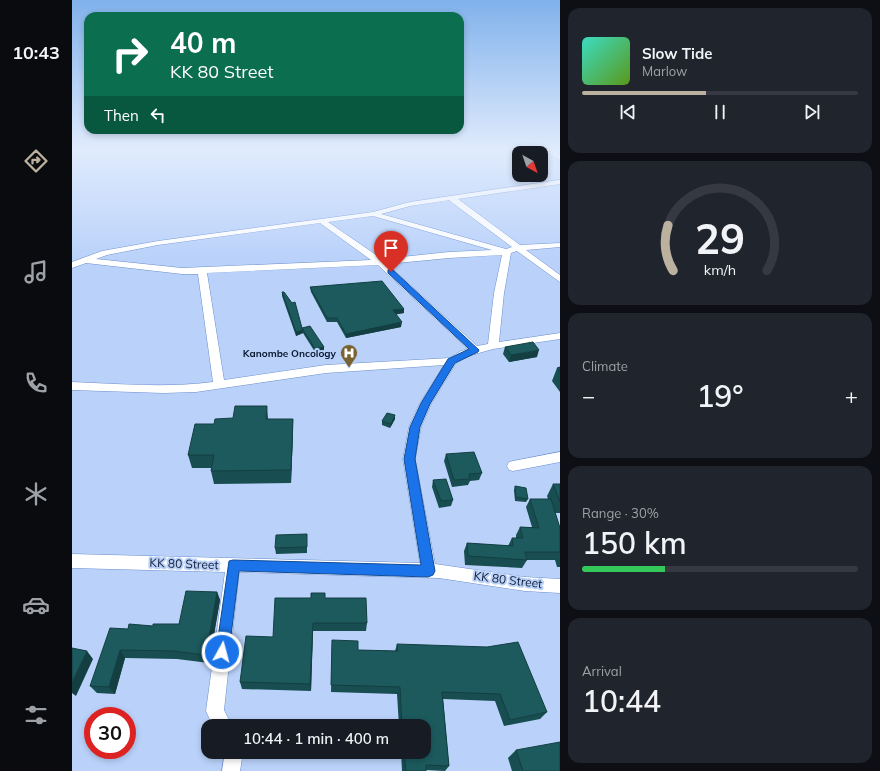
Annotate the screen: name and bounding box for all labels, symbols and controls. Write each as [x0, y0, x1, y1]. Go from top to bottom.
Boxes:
text: 40 m [170, 25, 236, 60]
icon: right [104, 28, 156, 80]
text: 10:43 [12, 41, 60, 64]
text: Slow Tide [642, 44, 712, 63]
text: KK 80 Street [170, 60, 274, 83]
text: Marlow [642, 63, 687, 79]
icon: previous [617, 101, 639, 123]
icon: pause [709, 101, 731, 123]
icon: next [801, 101, 823, 123]
icon: left [147, 104, 169, 126]
text: Then [104, 106, 139, 125]
north arrow [512, 146, 548, 182]
map controls [512, 146, 548, 182]
icon: directions [22, 147, 50, 175]
text: 29 [695, 212, 745, 264]
pin [374, 231, 408, 272]
icon: arrive [380, 237, 402, 259]
icon: music [22, 258, 50, 286]
text: km/h [704, 260, 736, 278]
hospital icon: Kanombe Oncology [339, 343, 359, 368]
place label: Kanombe Oncology [243, 347, 337, 360]
text: Climate [582, 358, 628, 374]
icon: phone [22, 369, 50, 397]
text: 19° [696, 377, 744, 415]
text: − [582, 382, 595, 410]
text: + [845, 382, 858, 410]
icon: climate [22, 480, 50, 508]
text: Range · 30% [582, 505, 659, 521]
text: 150 km [582, 524, 687, 562]
street label: KK 80 Street [149, 555, 219, 572]
street label: KK 80 Street [473, 568, 543, 591]
icon: car [22, 591, 50, 619]
position arrow [201, 631, 243, 673]
text: Arrival [582, 663, 622, 679]
text: 10:44 [582, 682, 661, 720]
icon: filters [22, 701, 50, 729]
speed limit sign: 30 [84, 707, 136, 759]
text: 10:44 · 1 min · 400 m [243, 729, 389, 748]

